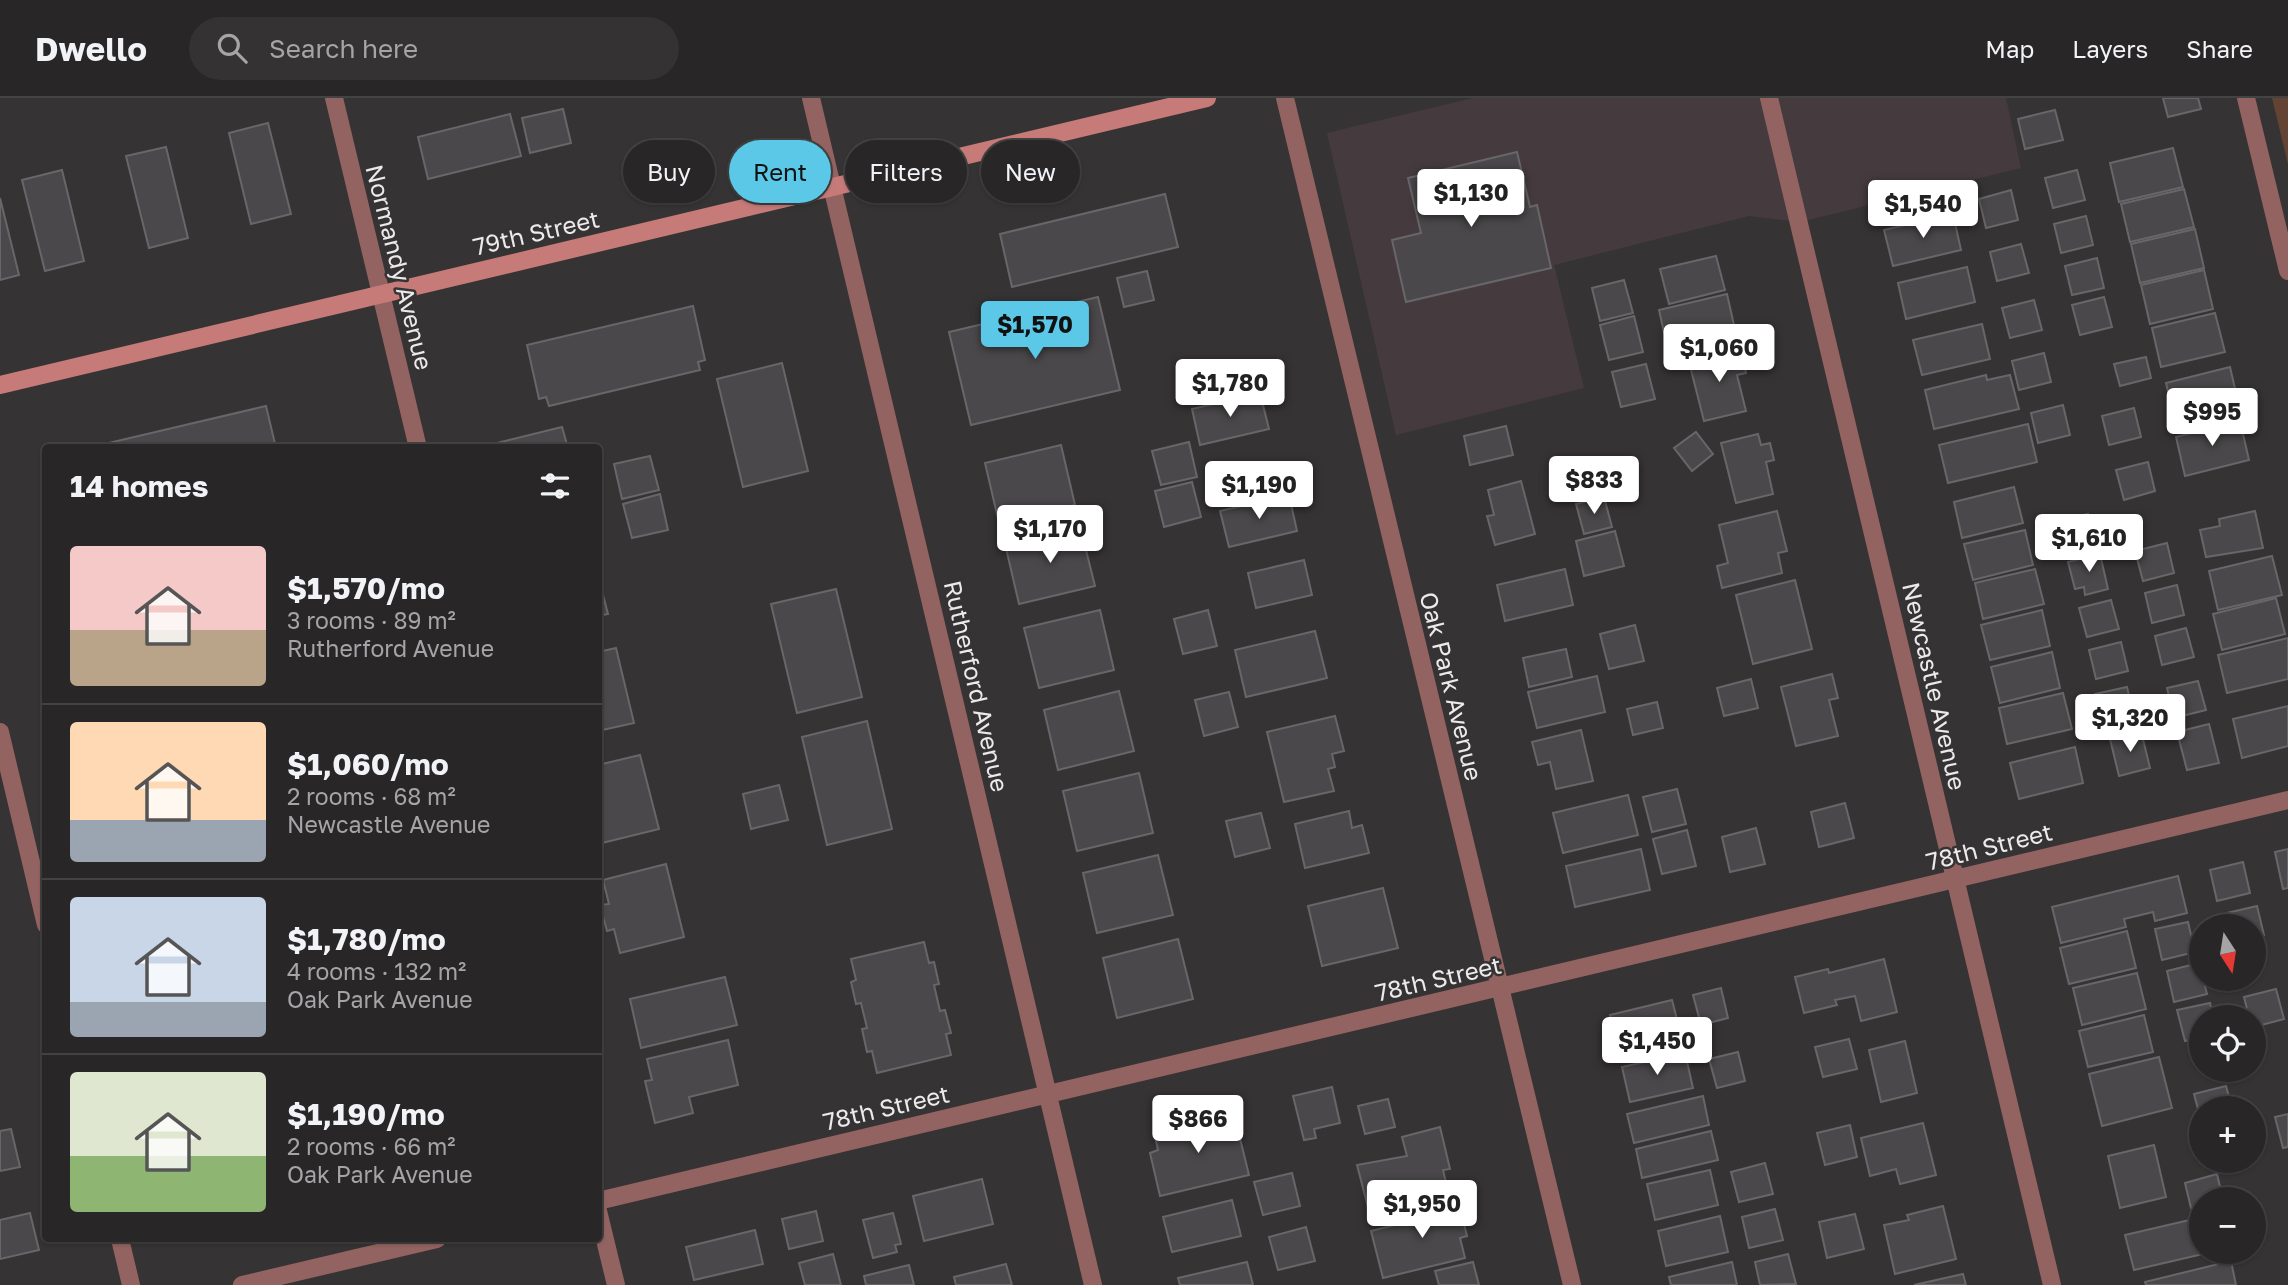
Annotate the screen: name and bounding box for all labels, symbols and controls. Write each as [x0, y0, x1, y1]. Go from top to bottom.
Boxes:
search box [189, 17, 679, 80]
text: Dwello [35, 29, 147, 68]
icon: search [213, 29, 251, 67]
text: Search here [269, 33, 418, 64]
text: Map [1985, 34, 2034, 63]
text: Layers [2072, 34, 2148, 63]
text: Share [2186, 34, 2253, 63]
chip: Buy [623, 140, 715, 203]
chip: Rent [729, 140, 831, 203]
chip: Filters [845, 140, 967, 203]
chip: New [981, 140, 1080, 203]
street label: Normandy Avenue [360, 161, 440, 373]
pin: $1,130 [1414, 170, 1528, 229]
text: $1,130 [1433, 178, 1509, 206]
pin: $1,540 [1866, 180, 1980, 240]
text: $1,540 [1884, 189, 1962, 217]
street label: 79th Street [470, 203, 602, 261]
pin: $1,570 [978, 302, 1092, 361]
text: $1,570 [997, 310, 1073, 338]
pin: $1,060 [1662, 324, 1776, 384]
text: $1,060 [1679, 333, 1759, 361]
pin: $1,780 [1173, 360, 1287, 419]
text: $1,780 [1192, 368, 1268, 396]
pin: $995 [2171, 388, 2253, 448]
text: $995 [2183, 397, 2241, 425]
pin: $833 [1553, 456, 1635, 516]
pin: $1,190 [1202, 462, 1316, 521]
text: $833 [1565, 465, 1623, 493]
icon: filters [536, 467, 574, 505]
text: 14 homes [70, 468, 209, 504]
text: $1,190 [1221, 470, 1297, 498]
pin: $1,170 [993, 505, 1107, 565]
text: $1,170 [1013, 514, 1087, 542]
pin: $1,610 [2032, 514, 2146, 574]
text: $1,610 [2051, 523, 2127, 551]
text: $1,570/mo [287, 570, 445, 606]
icon: home [126, 574, 210, 658]
street label: Rutherford Avenue [939, 578, 1015, 794]
street label: Newcastle Avenue [1897, 579, 1973, 793]
street label: Oak Park Avenue [1415, 589, 1489, 783]
text: 3 rooms · 89 m² [287, 606, 456, 634]
text: Rutherford Avenue [287, 634, 494, 662]
pin: $1,320 [2073, 694, 2187, 754]
text: $1,320 [2091, 703, 2169, 731]
text: $1,060/mo [287, 746, 449, 782]
icon: home [126, 750, 210, 834]
text: 2 rooms · 68 m² [287, 782, 456, 810]
text: Newcastle Avenue [287, 810, 490, 838]
street label: 78th Street [1923, 816, 2055, 876]
north arrow [2189, 914, 2266, 990]
map controls [2189, 914, 2266, 1264]
text: $1,780/mo [287, 921, 446, 957]
icon: home [126, 925, 210, 1009]
street label: 78th Street [1372, 949, 1504, 1007]
text: 4 rooms · 132 m² [287, 957, 466, 985]
text: Oak Park Avenue [287, 985, 473, 1013]
button: locate [2189, 1005, 2266, 1082]
pin: $1,450 [1600, 1018, 1714, 1077]
text: $1,450 [1618, 1026, 1696, 1054]
street label: 78th Street [820, 1078, 952, 1136]
text: $1,190/mo [287, 1096, 445, 1132]
pin: $866 [1157, 1096, 1239, 1155]
button: + [2189, 1096, 2266, 1173]
icon: home [126, 1100, 210, 1184]
text: $866 [1168, 1104, 1228, 1132]
text: 2 rooms · 66 m² [287, 1132, 456, 1160]
text: Oak Park Avenue [287, 1160, 473, 1188]
pin: $1,950 [1365, 1180, 1479, 1240]
button: − [2189, 1187, 2266, 1264]
text: $1,950 [1383, 1189, 1461, 1217]

